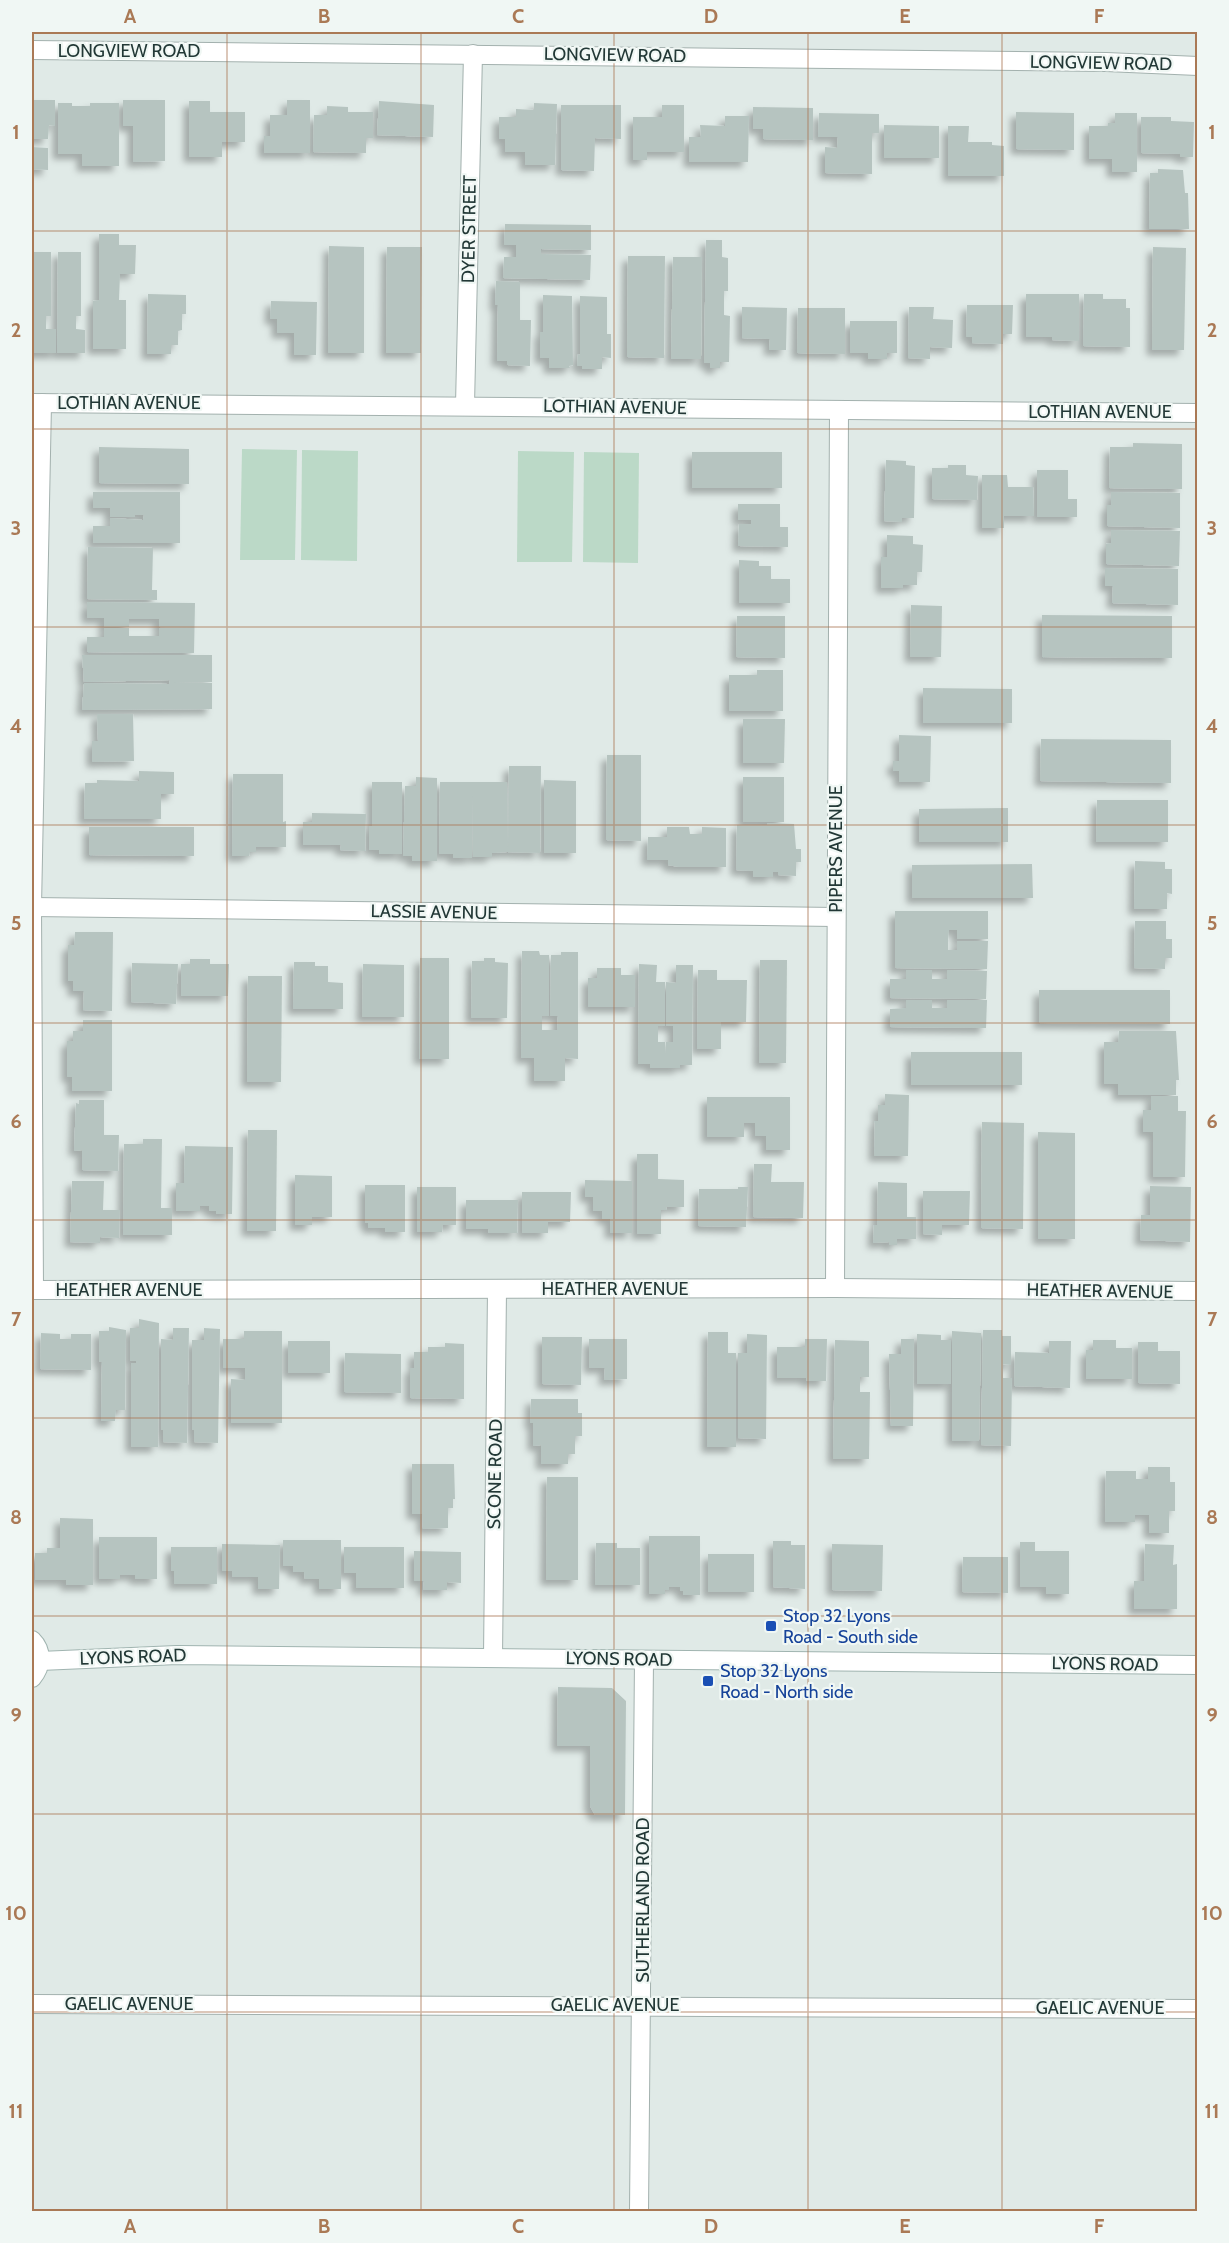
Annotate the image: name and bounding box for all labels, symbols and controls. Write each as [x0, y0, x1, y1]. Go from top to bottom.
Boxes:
text: A [124, 4, 137, 28]
text: B [318, 4, 330, 28]
text: C [512, 4, 524, 28]
text: D [704, 4, 718, 28]
text: E [899, 4, 911, 28]
text: F [1094, 4, 1105, 28]
street label: LONGVIEW ROAD [58, 40, 200, 62]
street label: LONGVIEW ROAD [544, 43, 686, 67]
street label: LONGVIEW ROAD [1030, 51, 1172, 75]
text: 1 [12, 120, 20, 144]
text: 1 [1208, 120, 1216, 144]
street label: DYER STREET [457, 174, 481, 283]
text: 2 [11, 318, 21, 342]
text: 2 [1207, 318, 1217, 342]
street label: LOTHIAN AVENUE [57, 392, 201, 414]
street label: LOTHIAN AVENUE [543, 395, 687, 419]
street label: LOTHIAN AVENUE [1028, 401, 1172, 423]
text: 3 [11, 516, 21, 540]
text: 3 [1207, 516, 1217, 540]
text: 4 [10, 714, 22, 738]
text: 4 [1206, 714, 1218, 738]
street label: PIPERS AVENUE [825, 785, 847, 913]
street label: LASSIE AVENUE [371, 900, 497, 924]
text: 5 [11, 911, 21, 935]
text: 5 [1207, 911, 1217, 935]
text: 6 [10, 1109, 22, 1133]
text: 6 [1206, 1109, 1218, 1133]
street label: HEATHER AVENUE [542, 1278, 688, 1300]
street label: HEATHER AVENUE [56, 1279, 202, 1301]
street label: HEATHER AVENUE [1026, 1279, 1174, 1303]
text: 7 [11, 1307, 22, 1331]
text: 7 [1207, 1307, 1218, 1331]
street label: SCONE ROAD [483, 1419, 507, 1529]
text: 8 [10, 1505, 22, 1529]
text: 8 [1206, 1505, 1218, 1529]
place label: Stop 32 Lyons Road - South side [783, 1605, 918, 1648]
marker: Stop 32 Lyons Road - South side [764, 1619, 778, 1633]
street label: LYONS ROAD [79, 1644, 187, 1670]
street label: LYONS ROAD [565, 1647, 673, 1671]
street label: LYONS ROAD [1051, 1652, 1159, 1676]
place label: Stop 32 Lyons Road - North side [720, 1660, 853, 1703]
marker: Stop 32 Lyons Road - North side [701, 1674, 715, 1688]
text: 9 [10, 1703, 22, 1727]
text: 9 [1206, 1703, 1218, 1727]
street label: SUTHERLAND ROAD [632, 1817, 654, 1983]
text: 10 [5, 1901, 27, 1925]
text: 10 [1201, 1901, 1223, 1925]
street label: GAELIC AVENUE [65, 1993, 193, 2015]
street label: GAELIC AVENUE [551, 1994, 679, 2016]
street label: GAELIC AVENUE [1036, 1997, 1164, 2019]
text: 11 [9, 2099, 23, 2123]
text: 11 [1205, 2099, 1219, 2123]
text: A [124, 2214, 137, 2238]
text: B [318, 2214, 330, 2238]
text: C [512, 2214, 524, 2238]
text: D [704, 2214, 718, 2238]
text: E [899, 2214, 911, 2238]
text: F [1094, 2214, 1105, 2238]

